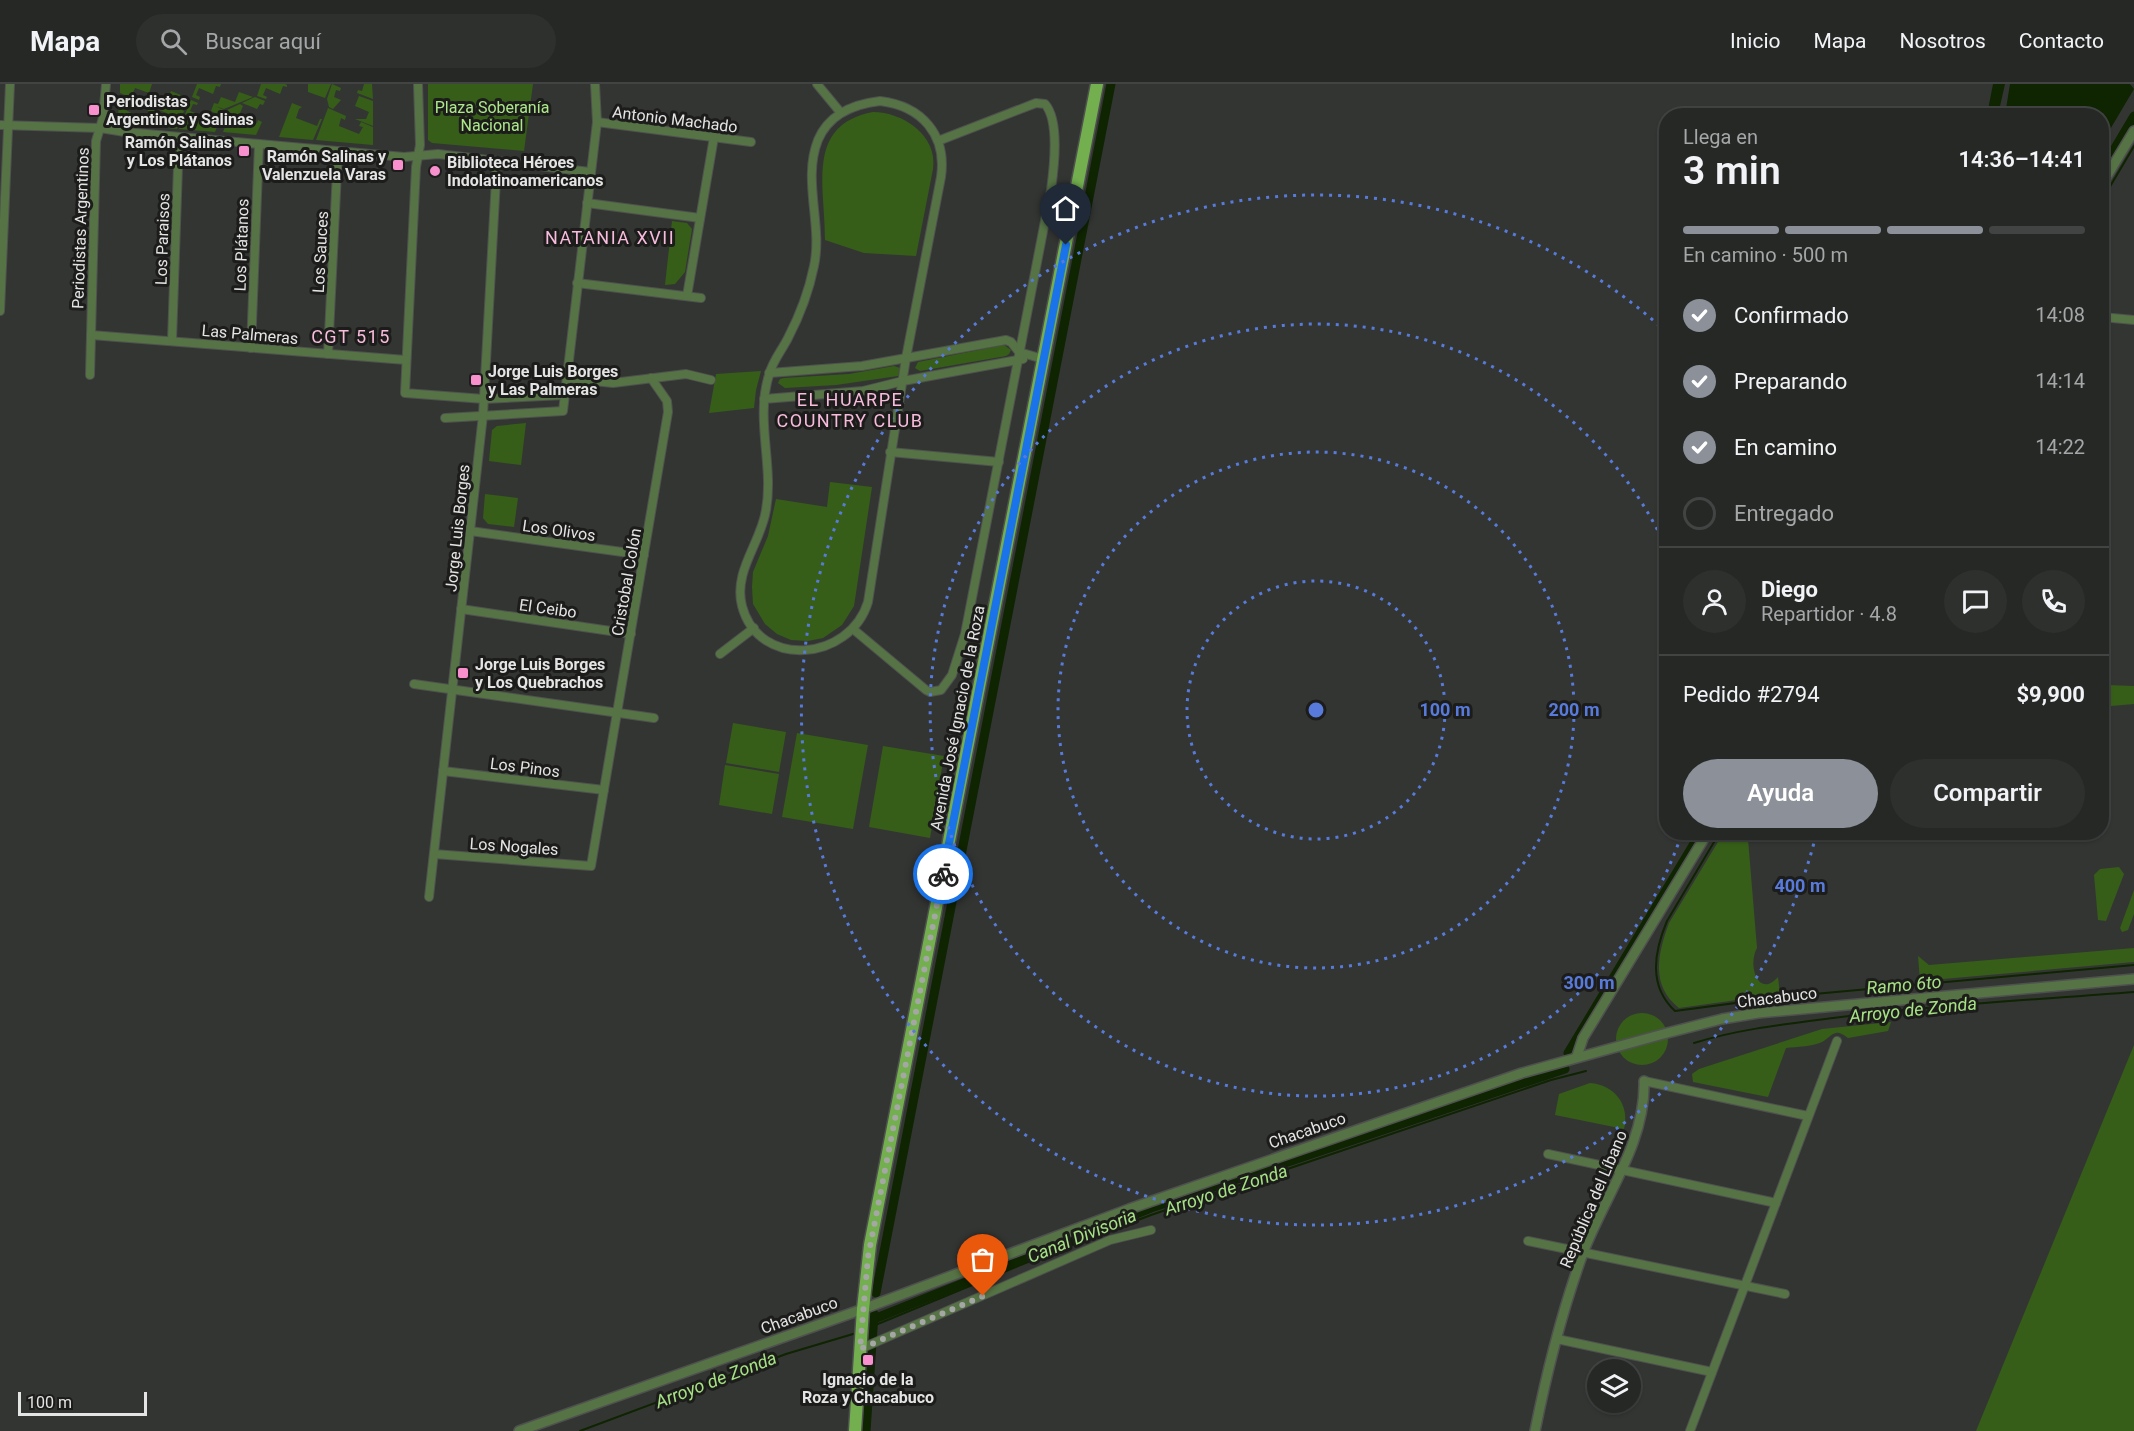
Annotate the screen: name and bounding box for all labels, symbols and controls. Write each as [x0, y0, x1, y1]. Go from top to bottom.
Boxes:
search box [136, 14, 556, 68]
text: Mapa [30, 25, 100, 58]
icon: search [157, 25, 190, 58]
text: Buscar aquí [205, 29, 321, 54]
text: Inicio [1730, 29, 1780, 53]
text: Mapa [1813, 29, 1866, 53]
text: Nosotros [1899, 29, 1986, 53]
text: Contacto [2019, 29, 2104, 53]
place label: Periodistas Argentinos y Salinas [106, 92, 254, 129]
park label: Plaza Soberanía Nacional [435, 98, 549, 135]
street label: Antonio Machado [611, 102, 739, 137]
marker: Periodistas Argentinos y Salinas [87, 103, 101, 117]
text: Llega en [1683, 125, 1758, 149]
place label: Ramón Salinas y Los Plátanos [125, 133, 232, 170]
marker: Ramón Salinas y Los Plátanos [237, 144, 251, 158]
street label: Periodistas Argentinos [68, 147, 93, 309]
place label: Ramón Salinas y Valenzuela Varas [262, 147, 387, 184]
text: 14:36–14:41 [1958, 147, 2085, 172]
text: 3 min [1683, 148, 1781, 194]
place label: Biblioteca Héroes Indolatinoamericanos [447, 153, 603, 190]
marker: Ramón Salinas y Valenzuela Varas [391, 158, 405, 172]
marker: Biblioteca Héroes Indolatinoamericanos [428, 164, 442, 178]
pin [1040, 183, 1091, 245]
icon: home [1049, 192, 1082, 225]
street label: Los Paraisos [151, 193, 174, 285]
street label: Los Plátanos [230, 198, 253, 292]
street label: Los Sauces [309, 211, 332, 294]
district label: NATANIA XVII [545, 227, 675, 248]
text: En camino · 500 m [1683, 243, 1848, 267]
icon: check [1683, 299, 1716, 332]
text: Confirmado [1734, 303, 1849, 328]
text: 14:08 [2035, 303, 2085, 327]
street label: Las Palmeras [201, 321, 299, 348]
district label: CGT 515 [311, 326, 391, 347]
place label: Jorge Luis Borges y Las Palmeras [488, 362, 618, 399]
icon: check [1683, 365, 1716, 398]
text: Preparando [1734, 369, 1847, 394]
text: 14:14 [2035, 369, 2085, 393]
marker: Jorge Luis Borges y Las Palmeras [469, 373, 483, 387]
district label: EL HUARPE COUNTRY CLUB [777, 389, 923, 431]
icon: check [1683, 431, 1716, 464]
text: En camino [1734, 435, 1837, 460]
text: 14:22 [2035, 435, 2085, 459]
street label: Jorge Luis Borges [441, 463, 474, 593]
text: Entregado [1734, 501, 1834, 526]
street label: Los Olivos [521, 516, 597, 545]
street label: Cristobal Colón [608, 527, 645, 637]
button: person [1683, 570, 1746, 633]
button: chat [1944, 570, 2007, 633]
button: phone [2022, 570, 2085, 633]
text: Diego [1761, 577, 1818, 602]
street label: El Ceibo [518, 595, 578, 622]
text: Repartidor · 4.8 [1761, 602, 1897, 626]
street label: Avenida José Ignacio de la Roza [926, 604, 989, 832]
place label: Jorge Luis Borges y Los Quebrachos [475, 655, 605, 692]
marker: Jorge Luis Borges y Los Quebrachos [456, 666, 470, 680]
text: Pedido #2794 [1683, 682, 1820, 707]
text: $9,900 [2016, 682, 2085, 707]
text: 100 m [1419, 699, 1471, 720]
text: 200 m [1548, 699, 1600, 720]
centre of rings [1306, 700, 1326, 720]
street label: Los Pinos [489, 754, 561, 781]
button: Ayuda [1683, 759, 1878, 828]
button: Compartir [1890, 759, 2085, 828]
street label: Los Nogales [469, 834, 559, 859]
courier [913, 844, 973, 904]
icon: bike [927, 858, 960, 891]
text: 400 m [1774, 875, 1826, 896]
water label: Ramo 6to [1866, 971, 1942, 998]
text: 300 m [1563, 972, 1615, 993]
street label: Chacabuco [1736, 983, 1818, 1012]
water label: Arroyo de Zonda [1847, 992, 1978, 1027]
street label: Chacabuco [1266, 1108, 1348, 1153]
street label: República del Líbano [1556, 1128, 1631, 1271]
water label: Arroyo de Zonda [1161, 1160, 1290, 1220]
water label: Canal Divisoria [1024, 1204, 1139, 1267]
pin [957, 1234, 1008, 1296]
icon: bag [966, 1243, 999, 1276]
street label: Chacabuco [758, 1293, 840, 1338]
water label: Arroyo de Zonda [651, 1347, 779, 1413]
marker: Ignacio de la Roza y Chacabuco [861, 1353, 875, 1367]
map controls [1587, 1359, 1641, 1413]
button: layers [1587, 1359, 1641, 1413]
place label: Ignacio de la Roza y Chacabuco [802, 1370, 934, 1407]
scale bar [18, 1389, 147, 1416]
text: 100 m [27, 1393, 72, 1412]

